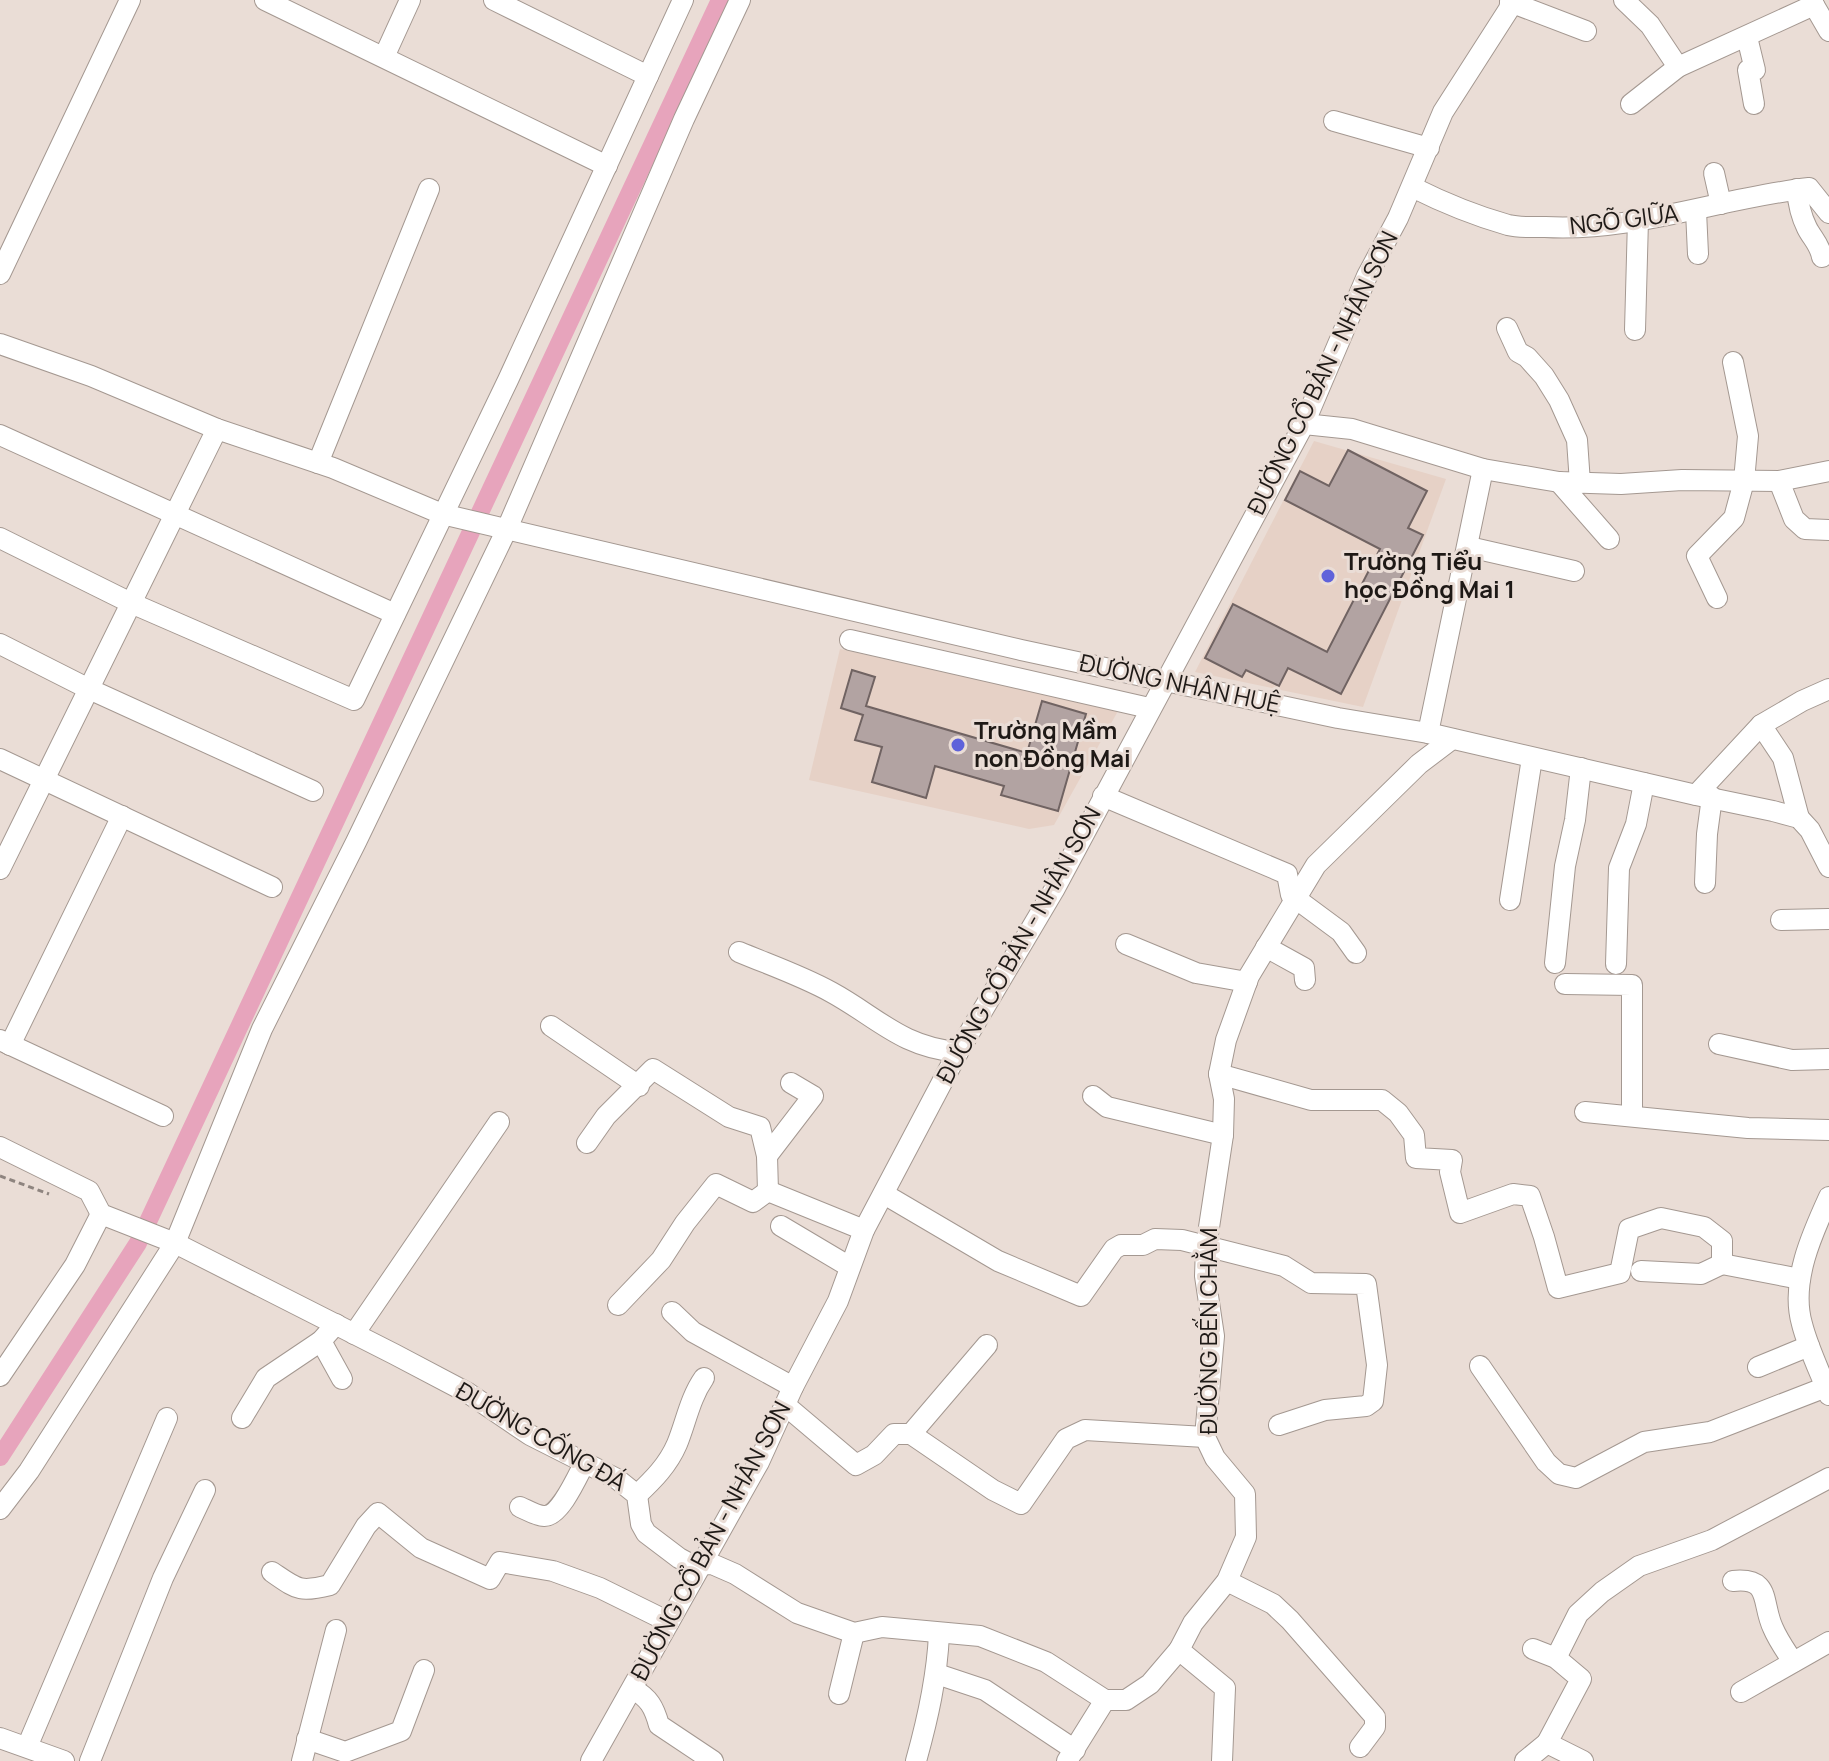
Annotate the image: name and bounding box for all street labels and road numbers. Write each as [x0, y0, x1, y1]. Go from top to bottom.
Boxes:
street label: NGÕ GIỮA [1568, 195, 1680, 242]
street label: ĐƯỜNG CỔ BẢN - NHÂN SƠN [1239, 225, 1405, 520]
street label: ĐƯỜNG NHÂN HUỆ [1077, 645, 1284, 720]
street label: ĐƯỜNG CỔ BẢN - NHÂN SƠN [928, 800, 1108, 1089]
street label: ĐƯỜNG BẾN CHẰM [1191, 1228, 1224, 1434]
street label: ĐƯỜNG CỐNG ĐÁ [450, 1373, 633, 1498]
street label: ĐƯỜNG CỔ BẢN - NHÂN SƠN [622, 1395, 797, 1686]

